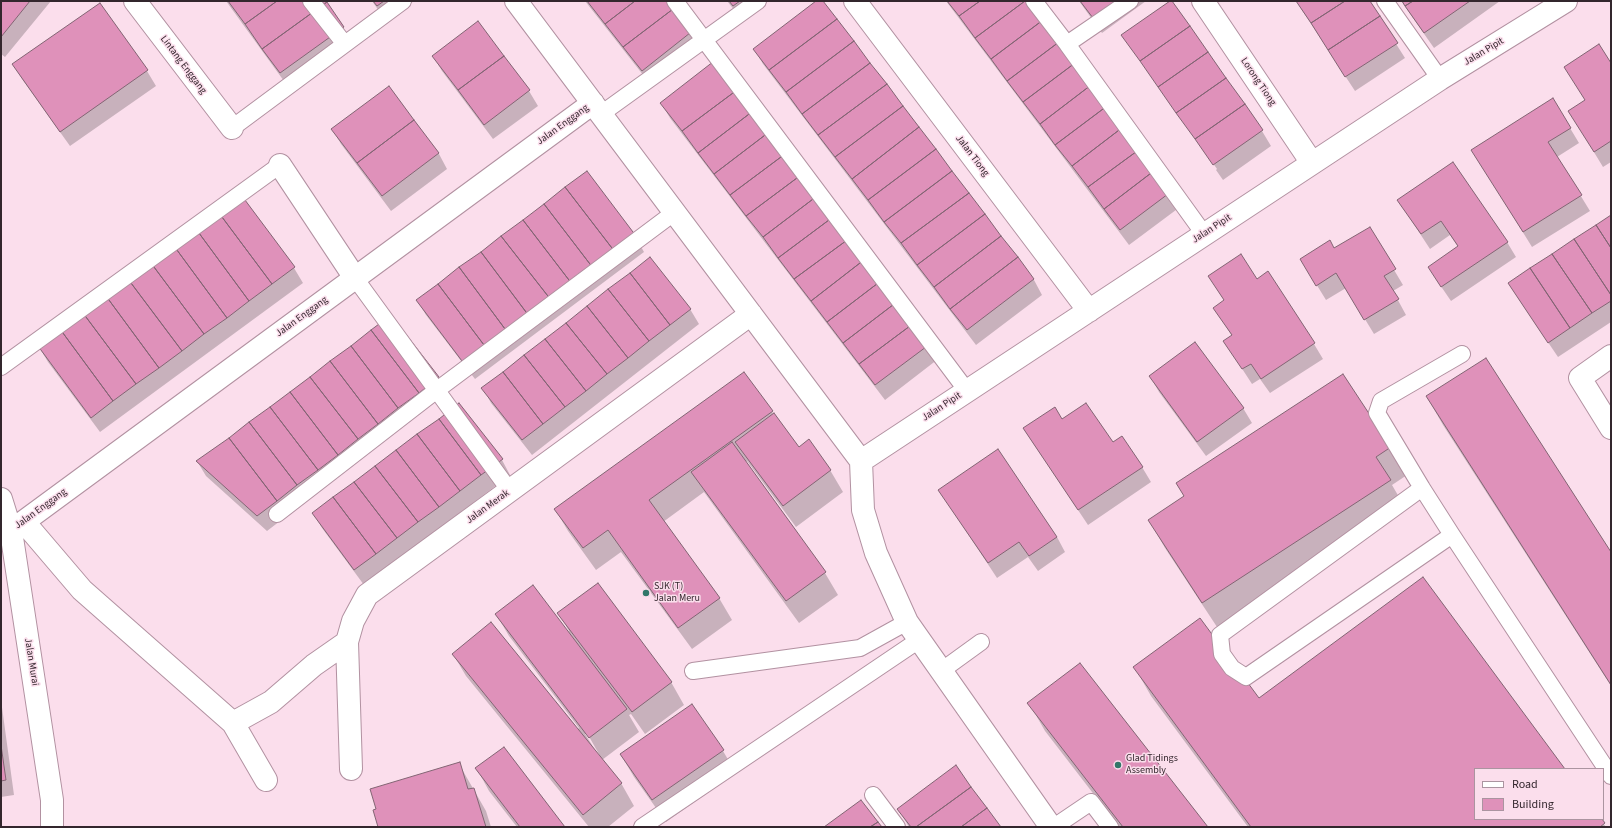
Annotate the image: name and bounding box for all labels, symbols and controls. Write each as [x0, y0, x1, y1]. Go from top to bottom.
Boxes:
street label: Lintang Enggang [157, 34, 209, 96]
street label: Jalan Pipit [1462, 35, 1506, 69]
street label: Lorong Tiong [1238, 56, 1278, 108]
street label: Jalan Enggang [535, 102, 591, 148]
street label: Jalan Tiong [953, 133, 991, 179]
street label: Jalan Pipit [1190, 212, 1234, 246]
street label: Jalan Enggang [274, 294, 330, 340]
street label: Jalan Pipit [920, 390, 964, 424]
street label: Jalan Enggang [13, 486, 69, 532]
street label: Jalan Merak [464, 487, 512, 527]
place label: SJK (T) Jalan Meru [654, 581, 700, 604]
marker: SJK (T) Jalan Meru [641, 588, 651, 598]
street label: Jalan Murai [21, 637, 41, 687]
place label: Glad Tidings Assembly [1126, 753, 1178, 776]
marker: Glad Tidings Assembly [1113, 760, 1123, 770]
legend [1474, 768, 1604, 820]
text: Road [1512, 776, 1538, 793]
text: Building [1512, 796, 1554, 813]

